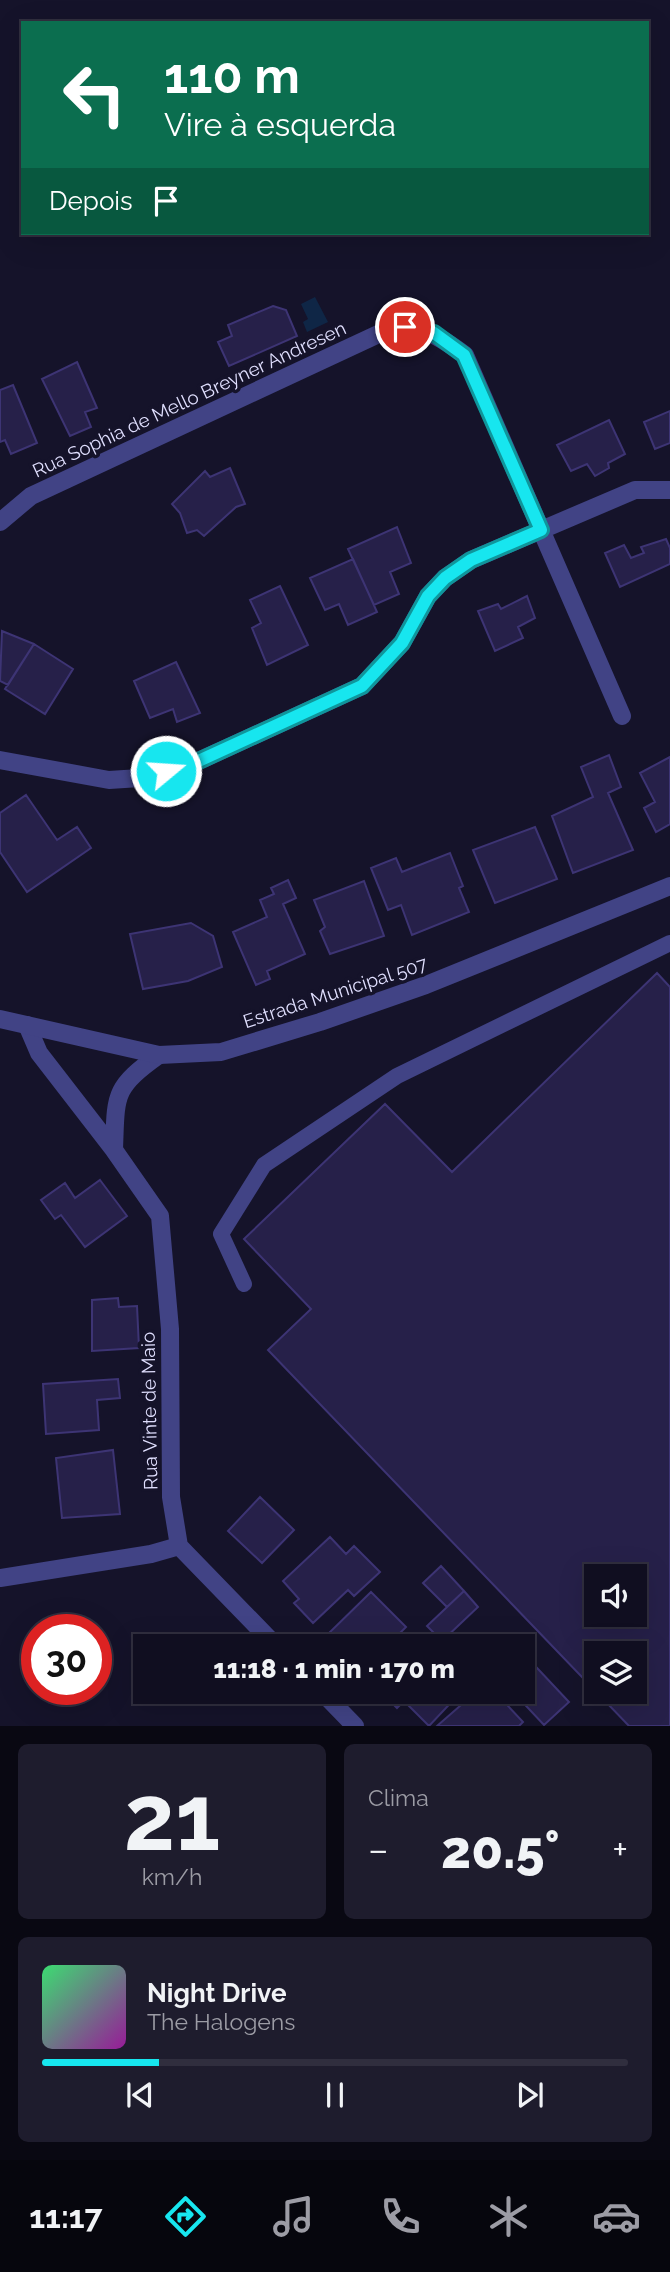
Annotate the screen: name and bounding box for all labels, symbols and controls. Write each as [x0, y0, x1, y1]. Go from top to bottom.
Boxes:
text: 110 m [164, 47, 300, 104]
icon: left [49, 49, 140, 140]
text: Vire à esquerda [164, 106, 396, 143]
icon: arrive [147, 182, 185, 220]
text: Depois [49, 186, 133, 216]
pin [375, 297, 435, 357]
icon: arrive [386, 308, 424, 346]
street label: Rua Sophia de Mello Breyner Andresen [29, 316, 349, 482]
position arrow [129, 734, 203, 808]
street label: Estrada Municipal 507 [240, 952, 430, 1032]
street label: Rua Vinte de Maio [137, 1332, 161, 1490]
map controls [584, 1564, 647, 1704]
button: sound [584, 1564, 647, 1627]
speed limit sign: 30 [21, 1614, 112, 1705]
button: layers [584, 1641, 647, 1704]
text: 11:18 · 1 min · 170 m [213, 1654, 455, 1684]
text: 21 [124, 1764, 220, 1871]
text: Clima [368, 1784, 429, 1811]
text: 20.5° [441, 1819, 560, 1880]
text: − [368, 1827, 388, 1872]
text: + [612, 1827, 628, 1872]
text: km/h [142, 1863, 202, 1890]
text: Night Drive [147, 1978, 286, 2008]
text: The Halogens [147, 2008, 295, 2035]
icon: previous [121, 2076, 159, 2114]
icon: pause [316, 2076, 354, 2114]
icon: next [511, 2076, 549, 2114]
icon: directions [161, 2192, 210, 2241]
icon: music [269, 2192, 318, 2241]
icon: phone [376, 2192, 425, 2241]
icon: climate [484, 2192, 533, 2241]
icon: car [592, 2192, 641, 2241]
text: 11:17 [29, 2198, 103, 2235]

